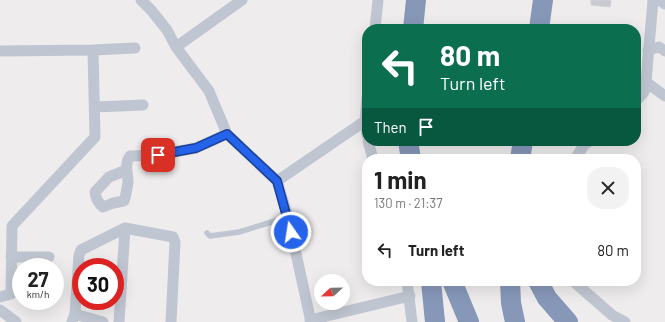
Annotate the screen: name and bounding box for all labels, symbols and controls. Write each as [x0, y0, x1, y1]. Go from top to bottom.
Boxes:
text: 80 m [440, 38, 500, 72]
icon: left [374, 40, 426, 92]
text: Turn left [440, 72, 506, 94]
icon: arrive [415, 116, 437, 138]
text: Then [374, 118, 407, 136]
pin [141, 138, 175, 172]
icon: arrive [147, 144, 169, 166]
text: 1 min [374, 165, 427, 194]
button: close [587, 167, 629, 209]
text: 130 m · 21:37 [374, 195, 442, 211]
position arrow [270, 211, 312, 253]
icon: left [374, 239, 396, 261]
text: Turn left [408, 241, 464, 259]
text: 80 m [597, 241, 629, 259]
speed limit sign: 30 [72, 258, 124, 310]
text: 27 [27, 267, 49, 291]
north arrow [314, 274, 350, 310]
map controls [314, 274, 350, 310]
text: km/h [27, 288, 49, 300]

